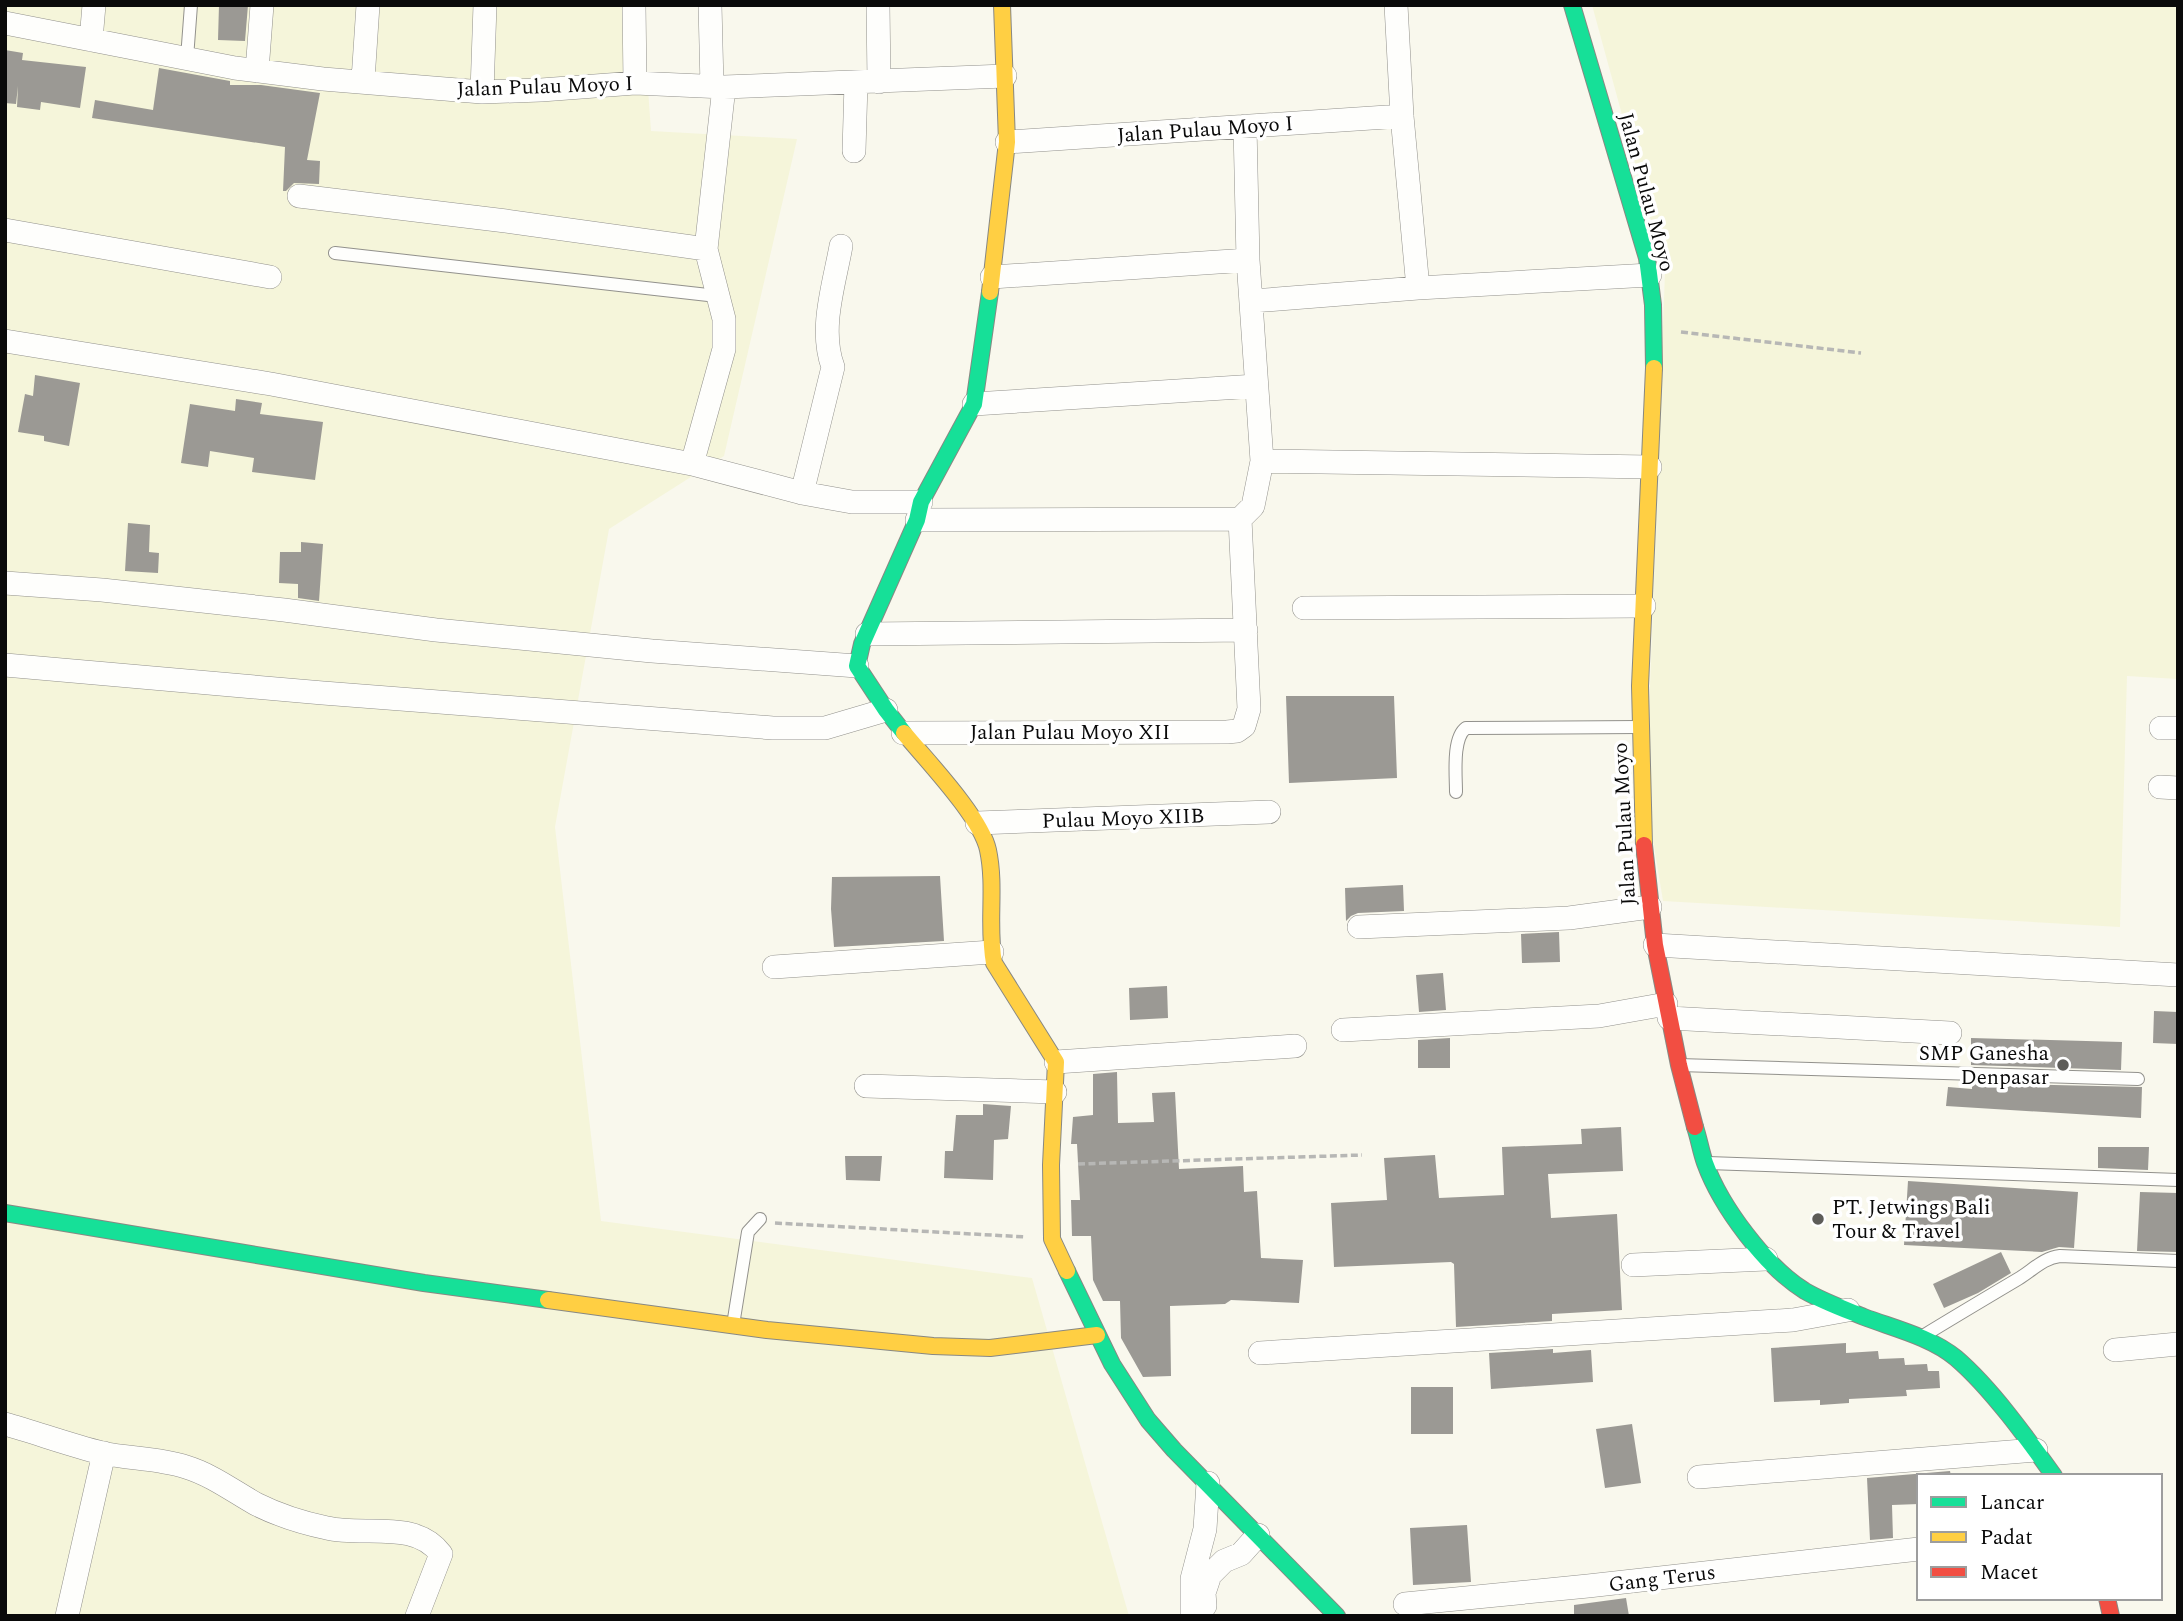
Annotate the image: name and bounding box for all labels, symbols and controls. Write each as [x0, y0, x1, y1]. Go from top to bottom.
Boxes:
street label: Jalan Pulau Moyo I [456, 68, 634, 106]
street label: Jalan Pulau Moyo I [1116, 108, 1294, 152]
street label: Jalan Pulau Moyo [1609, 109, 1683, 275]
street label: Jalan Pulau Moyo XII [970, 717, 1170, 749]
street label: Jalan Pulau Moyo [1605, 742, 1645, 906]
street label: Pulau Moyo XIIB [1041, 800, 1205, 838]
place label: SMP Ganesha Denpasar [1919, 1038, 2050, 1094]
marker: SMP Ganesha Denpasar [2055, 1057, 2071, 1073]
place label: PT. Jetwings Bali Tour & Travel [1832, 1192, 1991, 1248]
marker: PT. Jetwings Bali Tour & Travel [1810, 1211, 1826, 1227]
legend [1917, 1474, 2162, 1600]
text: Lancar [1980, 1487, 2044, 1519]
text: Padat [1980, 1522, 2033, 1554]
street label: Gang Terus [1607, 1557, 1718, 1601]
text: Macet [1980, 1557, 2038, 1589]

